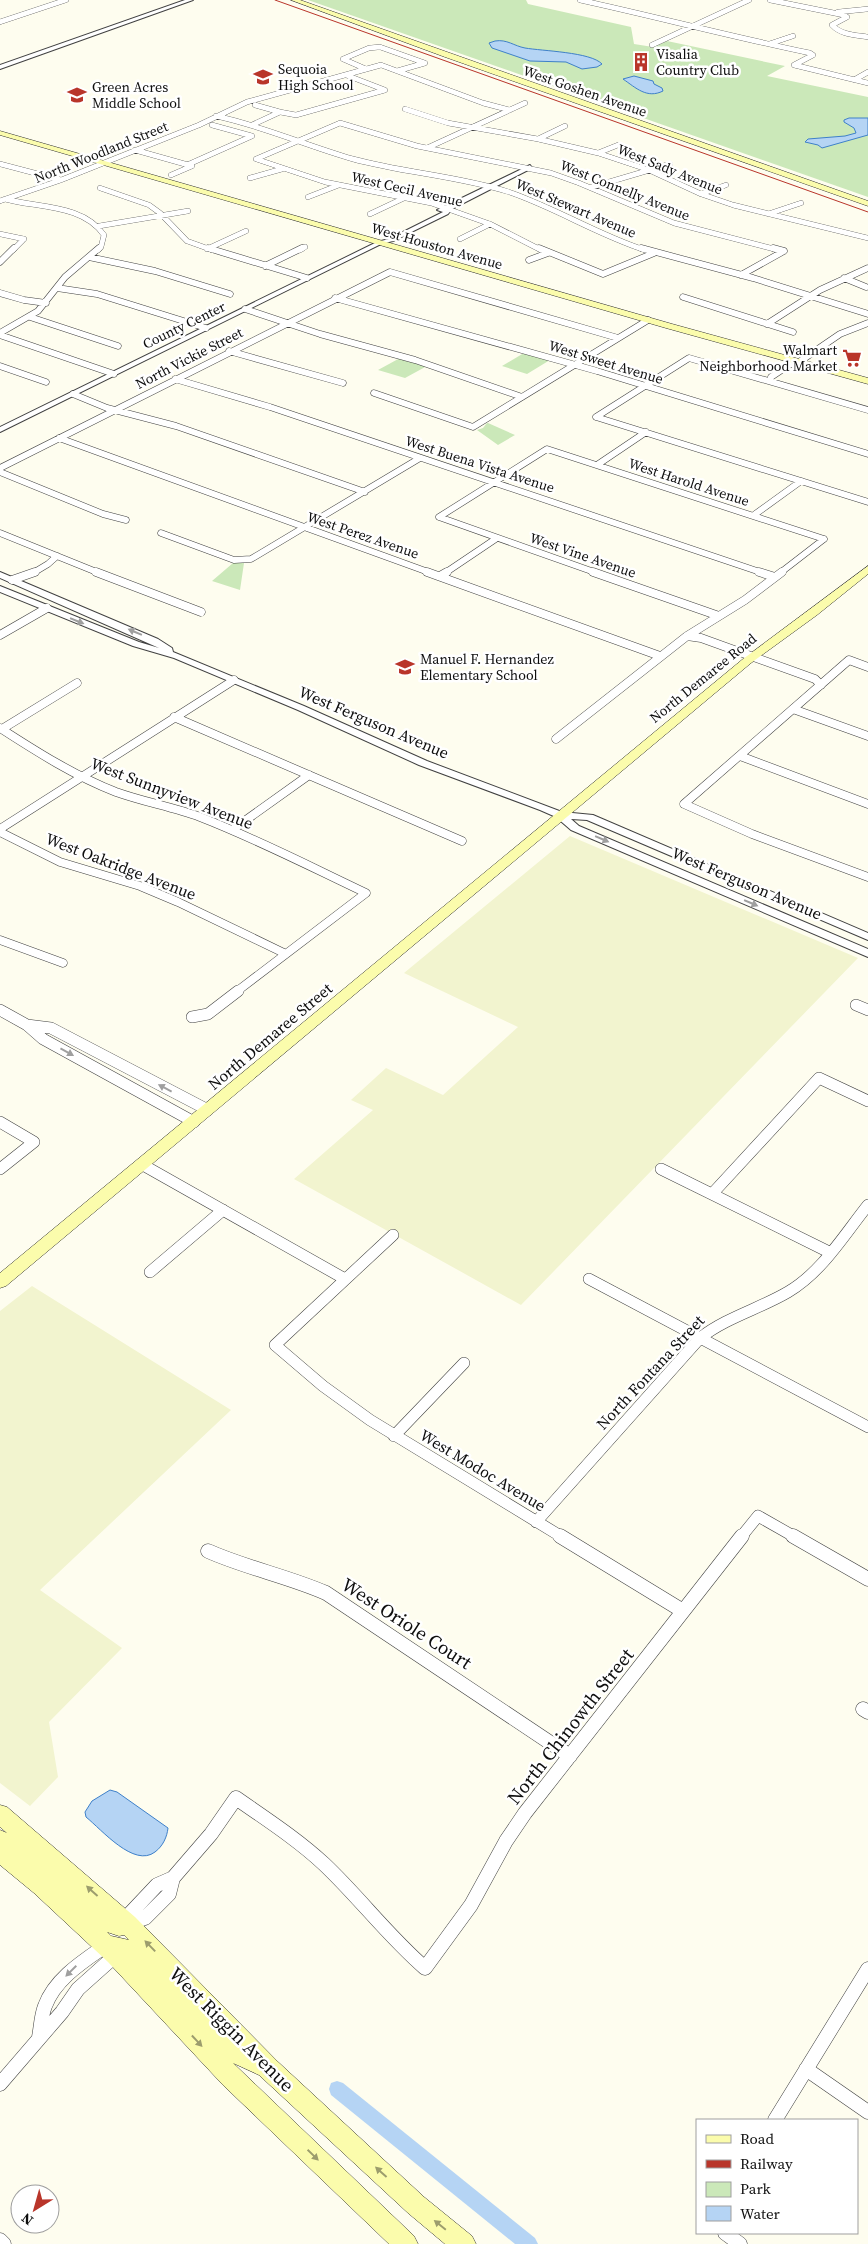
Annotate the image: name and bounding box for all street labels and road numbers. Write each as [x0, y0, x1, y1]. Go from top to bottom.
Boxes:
street label: West Goshen Avenue [520, 60, 650, 122]
street label: North Woodland Street [31, 116, 171, 188]
street label: West Sady Avenue [614, 139, 726, 199]
street label: West Connelly Avenue [557, 155, 693, 225]
street label: West Cecil Avenue [349, 166, 465, 212]
street label: West Stewart Avenue [512, 173, 640, 243]
street label: West Houston Avenue [369, 218, 505, 274]
street label: County Center [139, 296, 229, 354]
street label: North Vickie Street [132, 322, 247, 394]
street label: West Sweet Avenue [546, 335, 666, 389]
street label: West Buena Vista Avenue [403, 430, 557, 498]
street label: West Harold Avenue [626, 453, 752, 511]
street label: West Perez Avenue [304, 506, 422, 564]
street label: West Vine Avenue [527, 527, 639, 583]
street label: North Demaree Road [645, 629, 761, 727]
street label: West Ferguson Avenue [296, 680, 452, 764]
street label: West Sunnyview Avenue [88, 752, 256, 834]
street label: West Oakridge Avenue [43, 827, 199, 905]
street label: West Ferguson Avenue [669, 841, 825, 925]
street label: North Demaree Street [203, 977, 337, 1095]
street label: North Fontana Street [591, 1309, 709, 1434]
street label: West Modoc Avenue [416, 1424, 550, 1516]
street label: West Oriole Court [337, 1571, 478, 1675]
street label: North Chinowth Street [501, 1642, 640, 1809]
street label: West Riggin Avenue [164, 1961, 300, 2097]

